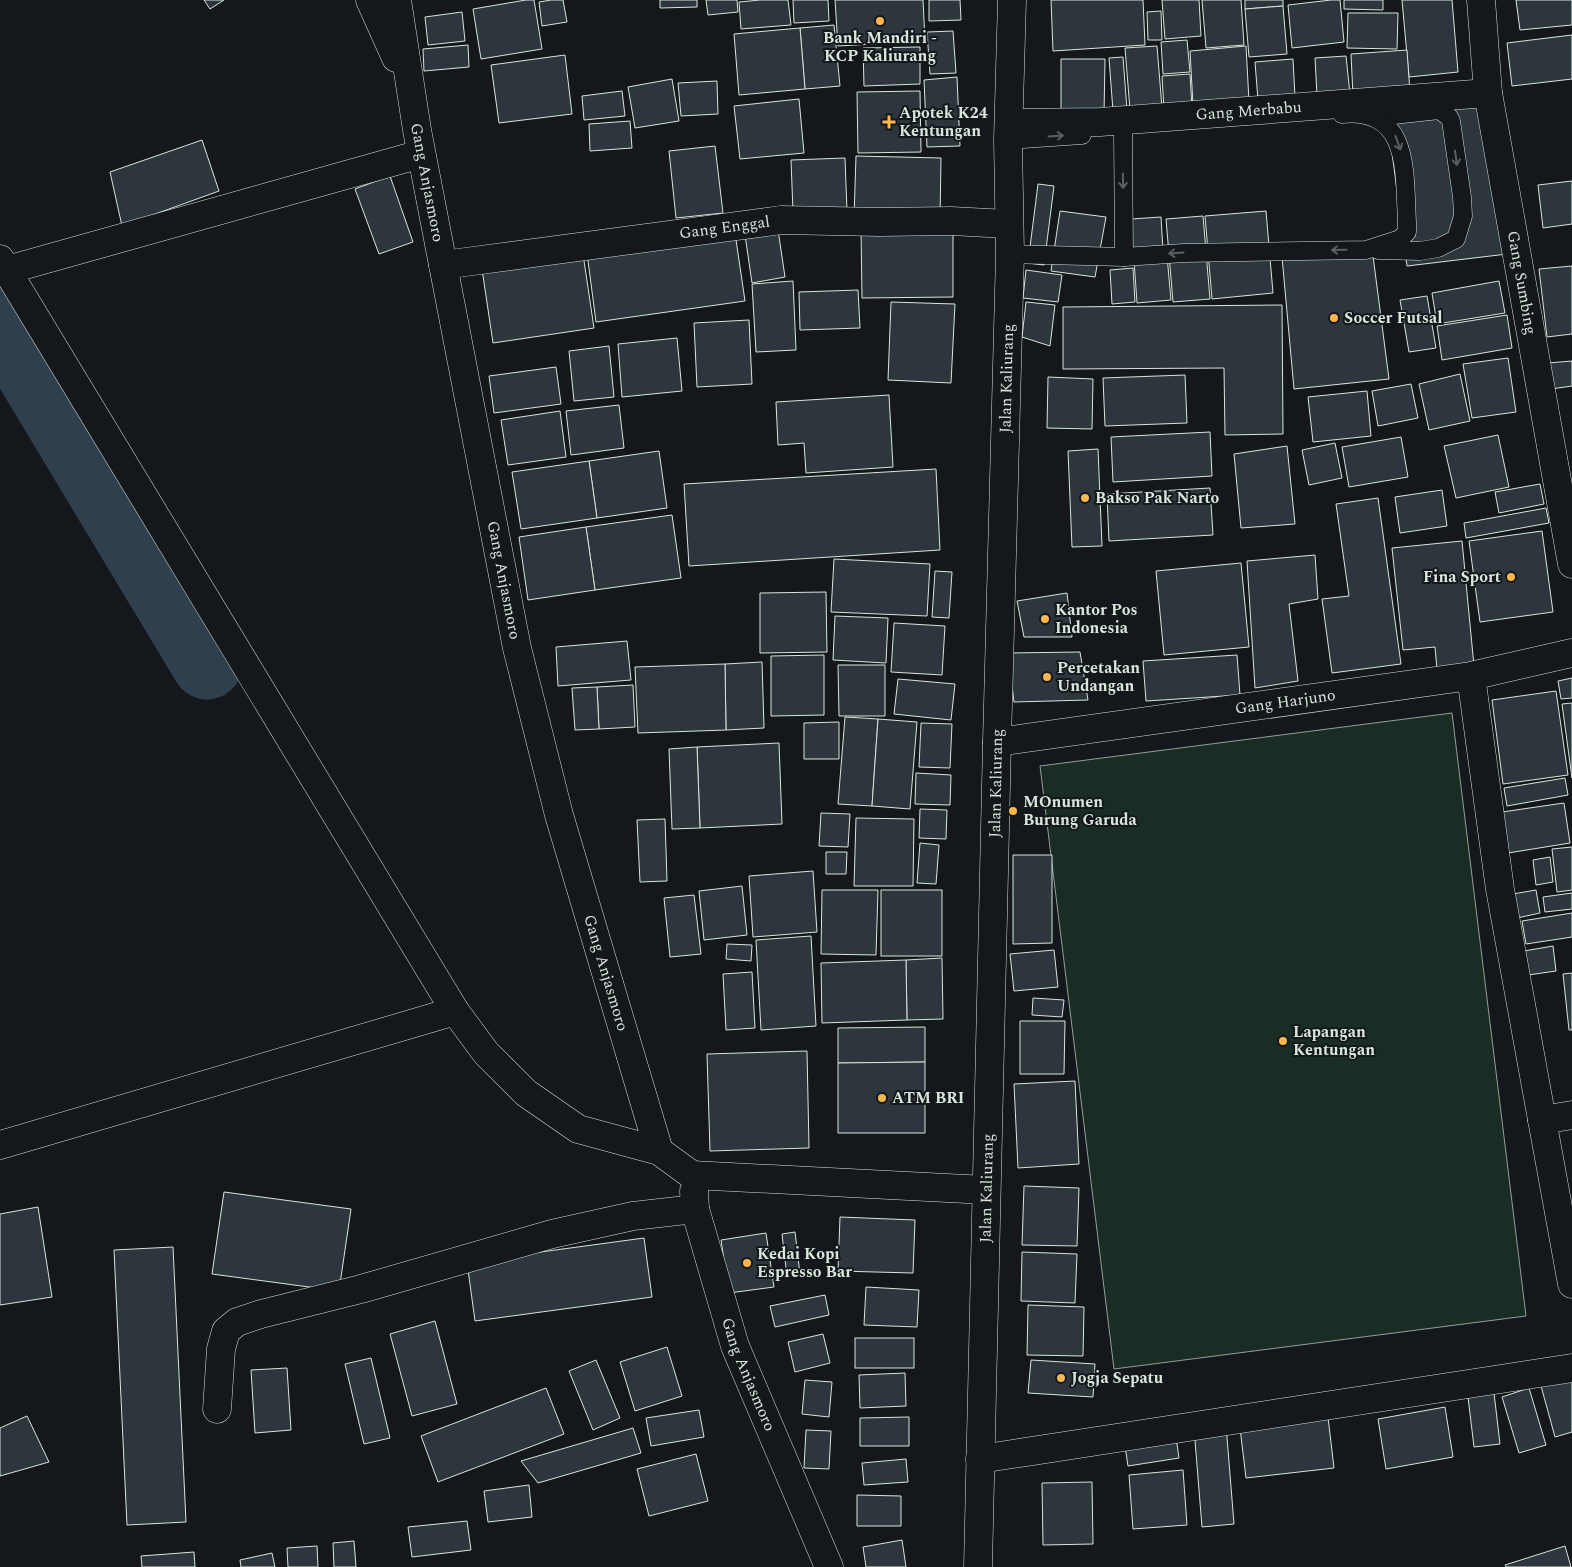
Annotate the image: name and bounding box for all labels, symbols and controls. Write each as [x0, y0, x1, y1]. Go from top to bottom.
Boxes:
marker: Bank Mandiri - KCP Kaliurang [874, 15, 886, 27]
place label: Bank Mandiri - KCP Kaliurang [823, 26, 937, 68]
street label: Gang Merbabu [1195, 95, 1303, 127]
place label: Apotek K24 Kentungan [899, 101, 988, 143]
marker: Apotek K24 Kentungan [883, 116, 895, 128]
street label: Gang Anjasmoro [404, 121, 450, 244]
one-way arrow [1048, 132, 1064, 141]
one-way arrow [1394, 135, 1403, 150]
one-way arrow [1452, 149, 1462, 165]
one-way arrow [1119, 173, 1128, 189]
street label: Gang Enggal [678, 210, 771, 245]
street label: Gang Sumbing [1501, 229, 1543, 337]
one-way arrow [1331, 245, 1347, 255]
one-way arrow [1168, 249, 1184, 258]
place label: Soccer Futsal [1344, 306, 1442, 330]
marker: Soccer Futsal [1328, 312, 1340, 324]
street label: Jalan Kaliurang [993, 323, 1020, 433]
place label: Bakso Pak Narto [1095, 486, 1220, 510]
marker: Bakso Pak Narto [1079, 492, 1091, 504]
street label: Gang Anjasmoro [481, 519, 527, 642]
place label: Fina Sport [1423, 565, 1501, 589]
marker: Fina Sport [1505, 571, 1517, 583]
place label: Kantor Pos Indonesia [1055, 598, 1137, 640]
marker: Kantor Pos Indonesia [1039, 613, 1051, 625]
place label: Percetakan Undangan [1057, 656, 1140, 698]
marker: Percetakan Undangan [1041, 671, 1053, 683]
street label: Gang Harjuno [1233, 683, 1337, 721]
street label: Jalan Kaliurang [983, 728, 1009, 838]
place label: MOnumen Burung Garuda [1023, 790, 1137, 832]
marker: MOnumen Burung Garuda [1007, 805, 1019, 817]
street label: Gang Anjasmoro [577, 912, 635, 1034]
place label: Lapangan Kentungan [1293, 1020, 1375, 1062]
marker: Lapangan Kentungan [1277, 1035, 1289, 1047]
place label: ATM BRI [892, 1086, 964, 1110]
marker: ATM BRI [876, 1092, 888, 1104]
street label: Jalan Kaliurang [973, 1133, 1000, 1243]
place label: Kedai Kopi Espresso Bar [757, 1242, 852, 1284]
marker: Kedai Kopi Espresso Bar [741, 1257, 753, 1269]
street label: Gang Anjasmoro [715, 1315, 782, 1435]
place label: Jogja Sepatu [1071, 1366, 1164, 1390]
marker: Jogja Sepatu [1055, 1372, 1067, 1384]

